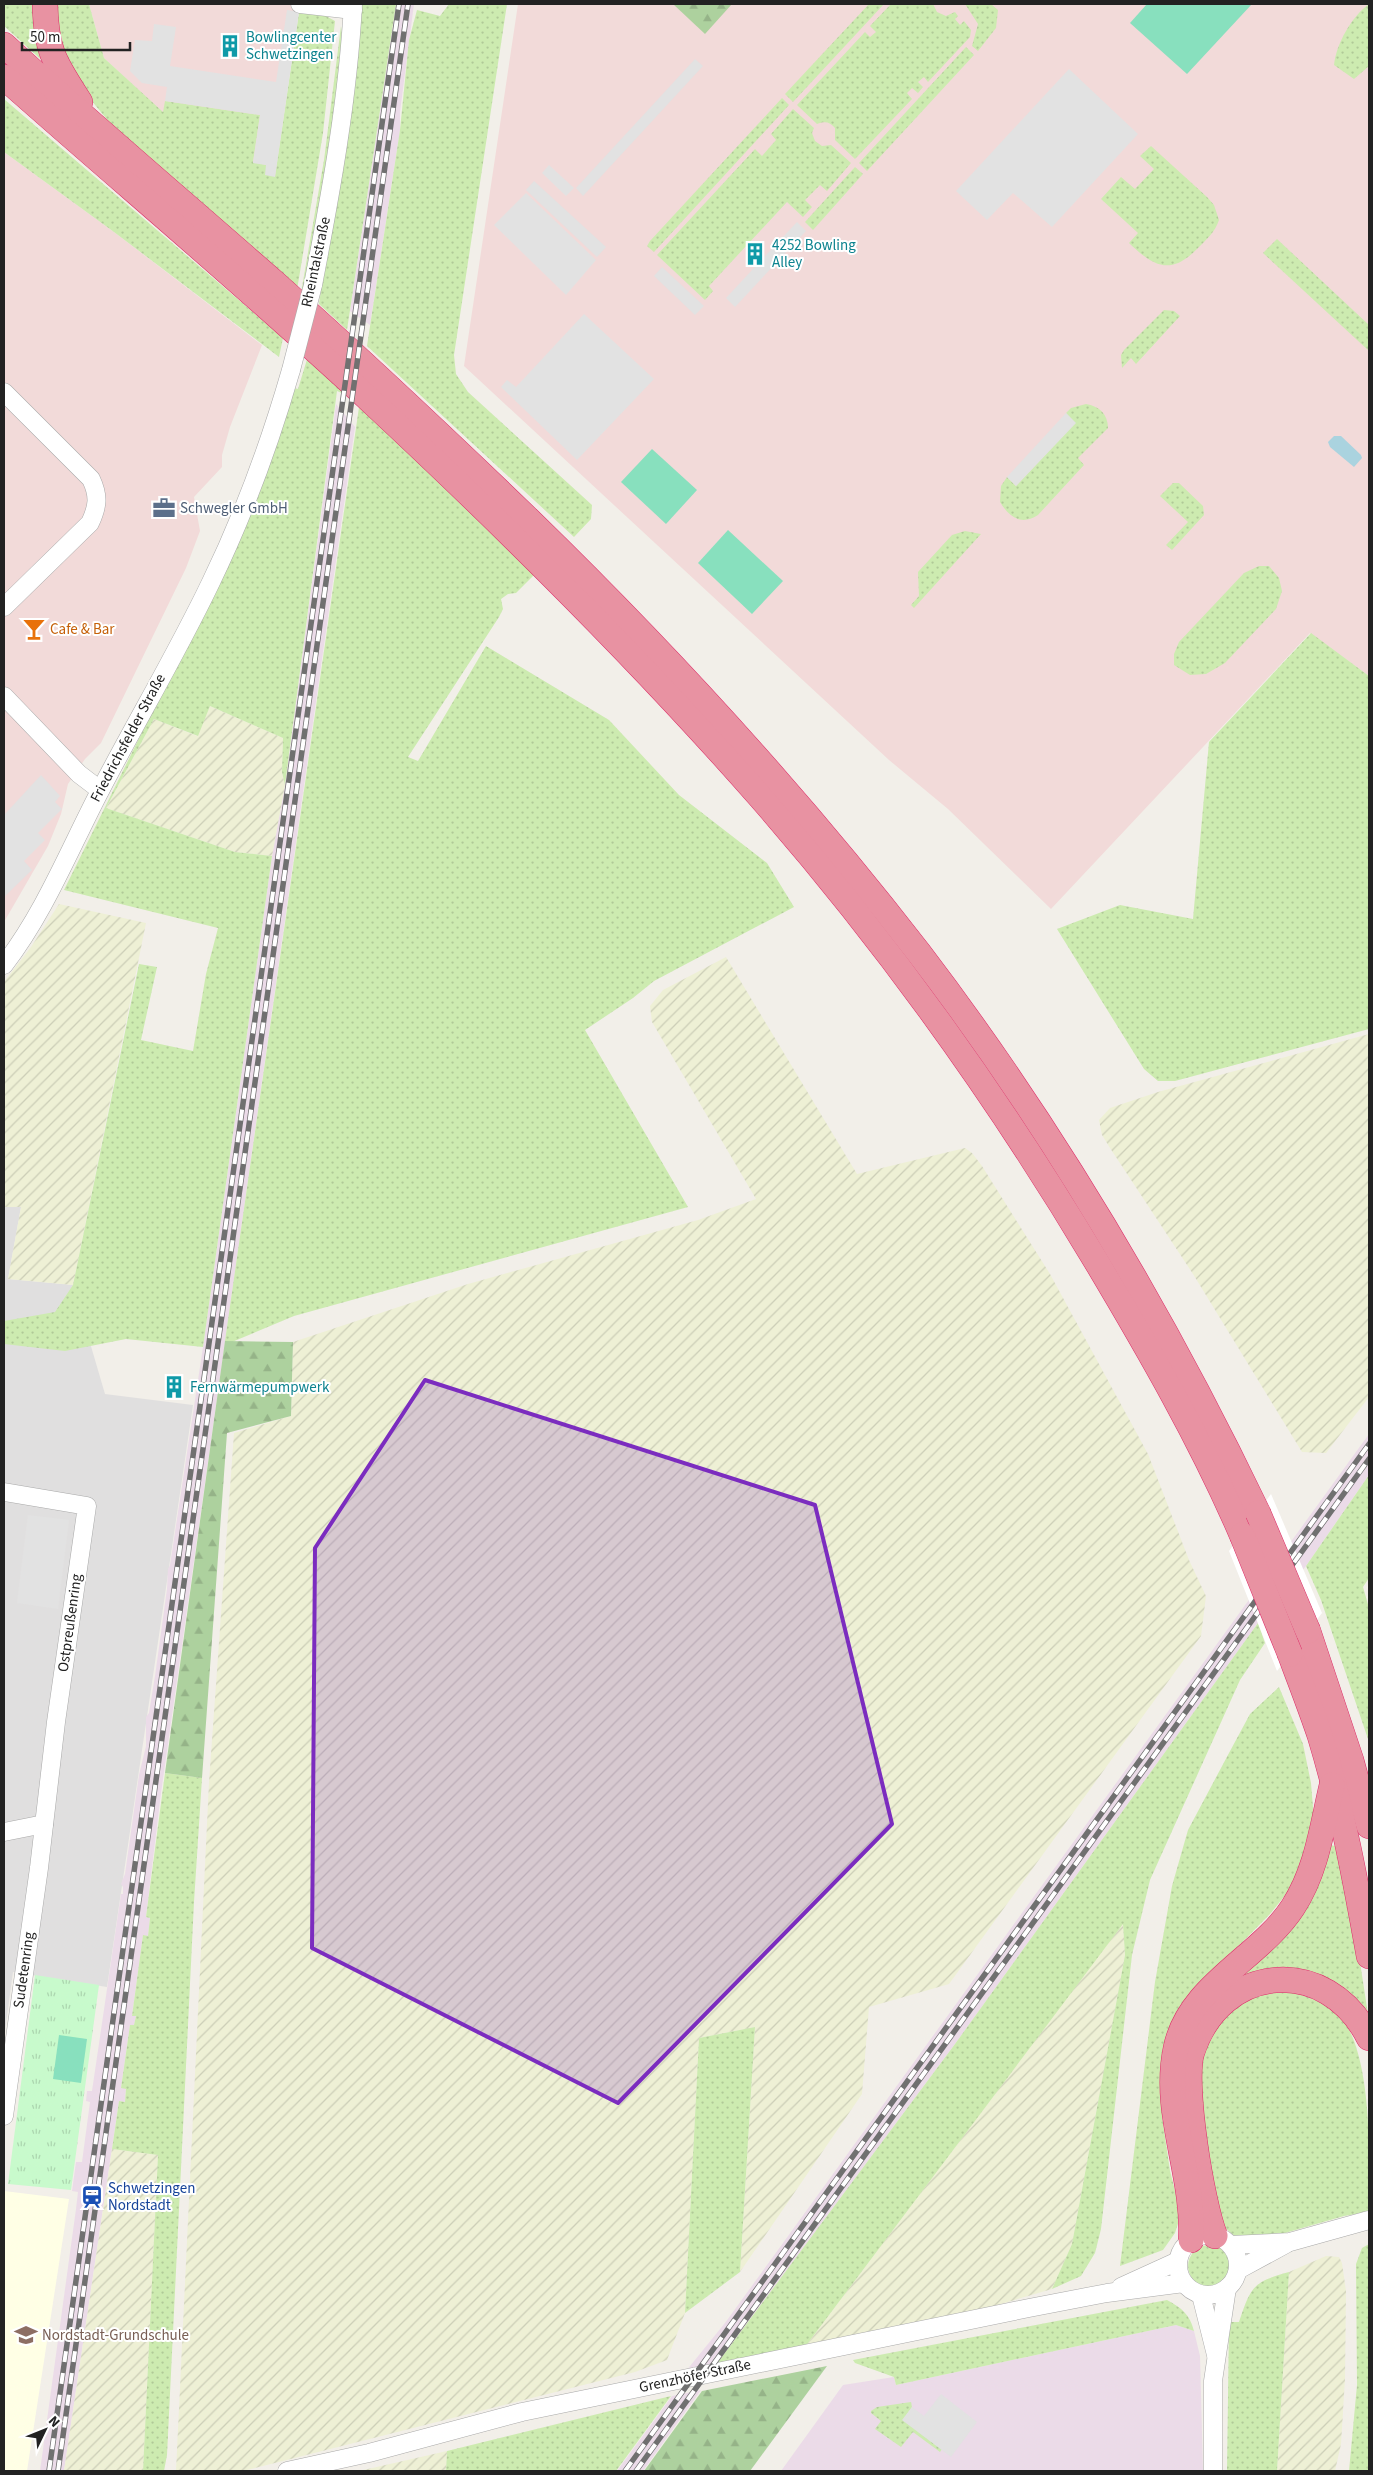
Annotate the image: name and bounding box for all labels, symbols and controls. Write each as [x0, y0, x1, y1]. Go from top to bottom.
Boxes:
scale bar [22, 20, 130, 52]
text: 50 m [30, 27, 60, 48]
place label: Bowlingcenter Schwetzingen [246, 27, 337, 65]
building icon: Bowlingcenter Schwetzingen [217, 33, 243, 59]
street label: Rheintalstraße [296, 215, 336, 309]
place label: 4252 Bowling Alley [772, 235, 856, 273]
building icon: 4252 Bowling Alley [742, 241, 768, 267]
office icon: Schwegler GmbH [151, 495, 177, 521]
place label: Schwegler GmbH [180, 498, 288, 519]
bar icon: Cafe & Bar [21, 616, 47, 642]
place label: Cafe & Bar [50, 619, 115, 640]
street label: Friedrichsfelder Straße [85, 670, 171, 806]
building icon: Fernwärmepumpwerk [161, 1374, 187, 1400]
place label: Fernwärmepumpwerk [190, 1377, 330, 1398]
street label: Ostpreußenring [53, 1572, 87, 1673]
street label: Sudetenring [8, 1930, 40, 2010]
place label: Schwetzingen Nordstadt [108, 2178, 195, 2216]
station icon: Schwetzingen Nordstadt [79, 2184, 105, 2210]
school or university icon: Nordstadt-Grundschule [13, 2322, 39, 2348]
place label: Nordstadt-Grundschule [42, 2325, 189, 2346]
street label: Grenzhöfer Straße [637, 2354, 753, 2398]
north arrow [20, 2405, 70, 2455]
text: N [43, 2412, 64, 2432]

